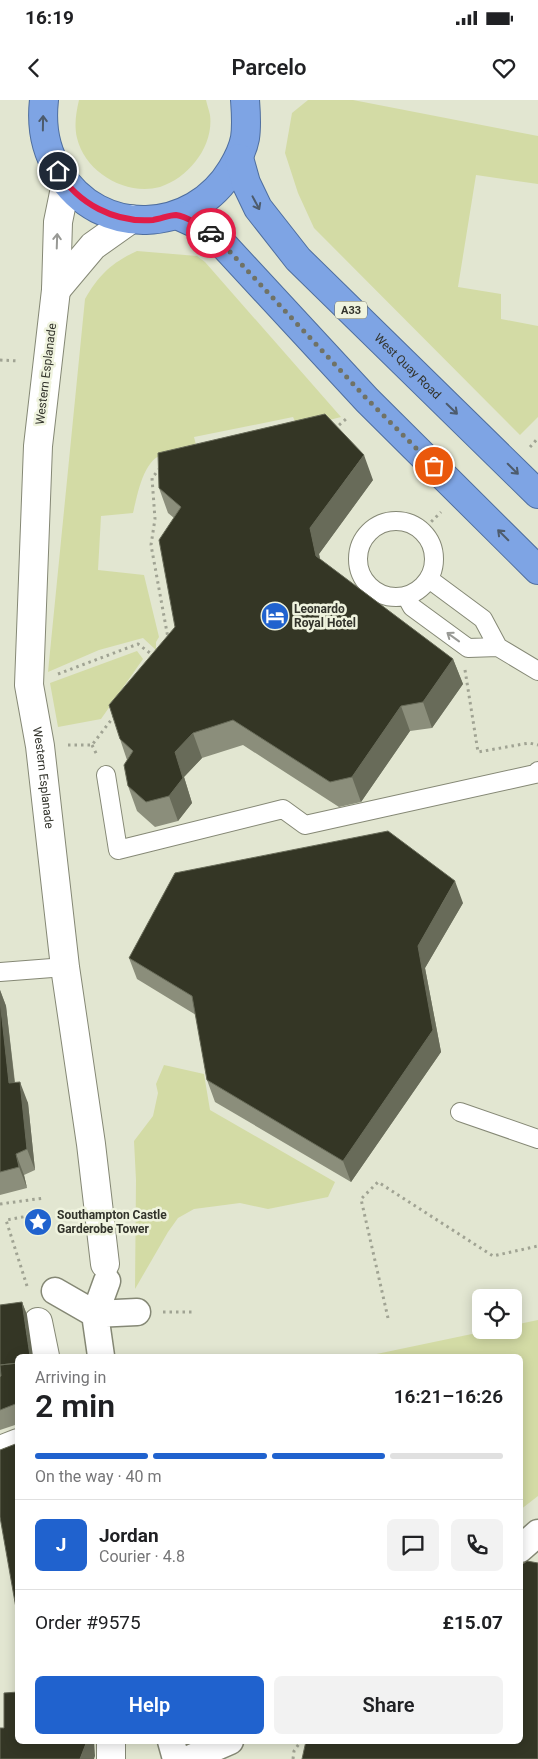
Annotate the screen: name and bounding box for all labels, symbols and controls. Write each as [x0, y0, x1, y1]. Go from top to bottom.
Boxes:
text: 16:19 [25, 6, 74, 29]
icon: back [20, 54, 48, 82]
icon: heart [490, 54, 518, 82]
text: Parcelo [231, 55, 307, 80]
one-way arrow [38, 115, 48, 131]
pin [37, 150, 79, 192]
icon: home [44, 157, 72, 185]
one-way arrow [251, 196, 261, 211]
courier [186, 208, 236, 258]
icon: car [197, 219, 225, 247]
one-way arrow [52, 233, 62, 250]
road number: A33 [335, 302, 367, 318]
street label: Western Esplanade [33, 322, 59, 426]
street label: West Quay Road [371, 331, 444, 402]
one-way arrow [446, 403, 459, 415]
pin [413, 445, 455, 487]
icon: bag [420, 452, 448, 480]
one-way arrow [507, 463, 519, 475]
one-way arrow [497, 529, 510, 541]
hotel icon: Leonardo Royal Hotel [260, 601, 290, 631]
place label: Leonardo Royal Hotel [294, 602, 356, 630]
one-way arrow [446, 632, 460, 642]
street label: Western Esplanade [30, 726, 56, 830]
place icon: Southampton Castle Garderobe Tower [23, 1207, 53, 1237]
place label: Southampton Castle Garderobe Tower [57, 1208, 167, 1236]
map controls [472, 1289, 522, 1339]
button: locate [472, 1289, 522, 1339]
text: Arriving in [35, 1368, 106, 1387]
text: 16:21–16:26 [394, 1385, 503, 1408]
text: 2 min [35, 1387, 115, 1425]
text: On the way · 40 m [35, 1467, 162, 1486]
button: chat [387, 1519, 439, 1571]
button: phone [451, 1519, 503, 1571]
text: Jordan [99, 1524, 159, 1547]
text: J [56, 1533, 66, 1556]
text: Courier · 4.8 [99, 1547, 185, 1566]
text: Order #9575 [35, 1611, 141, 1634]
text: £15.07 [443, 1611, 503, 1634]
button: Help [35, 1676, 264, 1734]
button: Share [274, 1676, 503, 1734]

